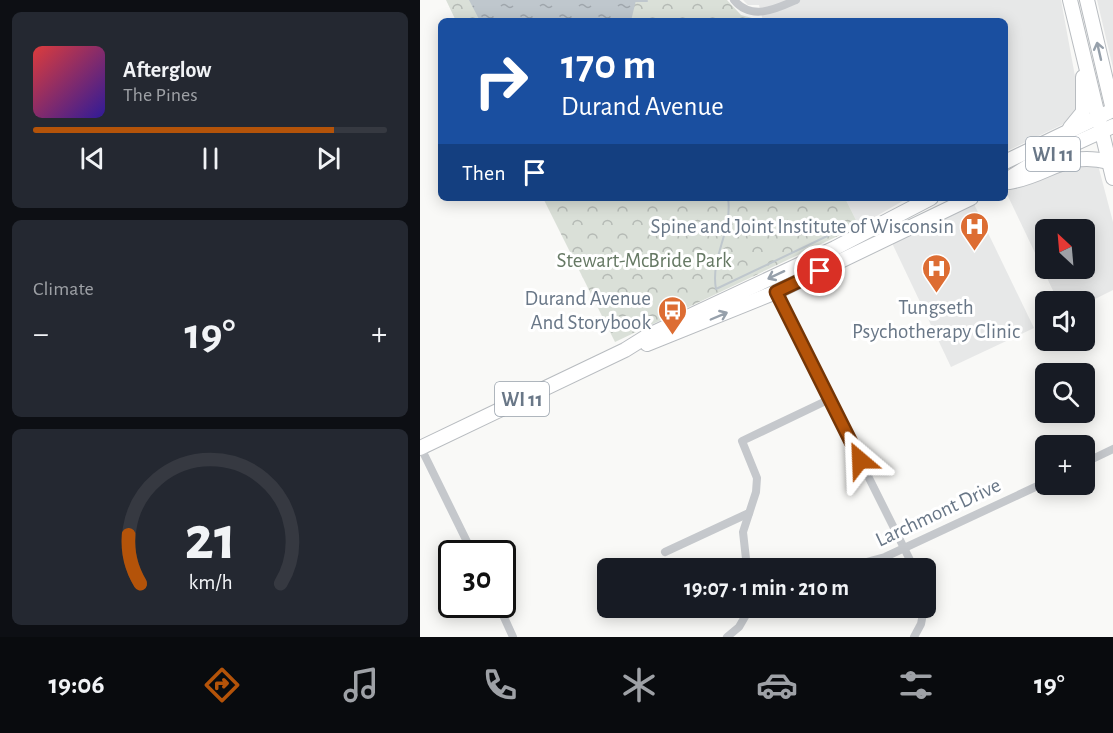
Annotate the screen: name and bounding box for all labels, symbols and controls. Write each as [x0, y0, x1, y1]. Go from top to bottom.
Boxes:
icon: right [462, 42, 540, 120]
one-way arrow [1093, 42, 1105, 61]
text: 170 m [561, 44, 656, 86]
text: Afterglow [123, 59, 211, 81]
text: The Pines [123, 85, 198, 105]
text: Durand Avenue [561, 93, 724, 120]
road number: WI 11 [1026, 137, 1080, 171]
icon: previous [76, 142, 109, 175]
icon: pause [194, 142, 227, 175]
icon: next [312, 142, 345, 175]
icon: arrive [518, 156, 551, 189]
text: Then [462, 162, 506, 184]
hospital icon: Spine and Joint Institute of Wisconsin [959, 210, 991, 252]
place label: Spine and Joint Institute of Wisconsin [650, 216, 954, 237]
north arrow [1035, 219, 1095, 279]
map controls [1035, 219, 1095, 495]
pin [794, 245, 845, 296]
park label: Stewart-McBride Park [556, 250, 732, 271]
hospital icon: Tungseth Psychotherapy Clinic [920, 252, 952, 294]
icon: arrive [803, 254, 836, 287]
one-way arrow [768, 270, 786, 281]
text: Climate [33, 279, 94, 299]
place label: Durand Avenue And Storybook [524, 288, 651, 333]
button: sound [1035, 291, 1095, 351]
bus stop icon: Durand Avenue And Storybook [656, 294, 688, 336]
place label: Tungseth Psychotherapy Clinic [852, 297, 1020, 342]
one-way arrow [709, 310, 727, 321]
text: 19° [184, 312, 236, 357]
text: − [33, 318, 49, 351]
text: + [371, 318, 387, 351]
button: search [1035, 363, 1095, 423]
road number: WI 11 [495, 382, 549, 416]
position arrow [828, 428, 892, 492]
button: + [1035, 435, 1095, 495]
street label: Larchmont Drive [872, 474, 1004, 551]
text: 21 [184, 508, 236, 570]
speed limit sign: 30 [438, 540, 516, 618]
text: km/h [188, 572, 232, 593]
text: 19:07 · 1 min · 210 m [684, 577, 849, 599]
icon: directions [201, 664, 243, 706]
icon: music [340, 664, 382, 706]
icon: phone [479, 664, 521, 706]
icon: climate [618, 664, 660, 706]
icon: car [756, 664, 798, 706]
icon: filters [895, 664, 937, 706]
text: 19:06 [48, 671, 104, 698]
text: 19° [1034, 671, 1065, 698]

